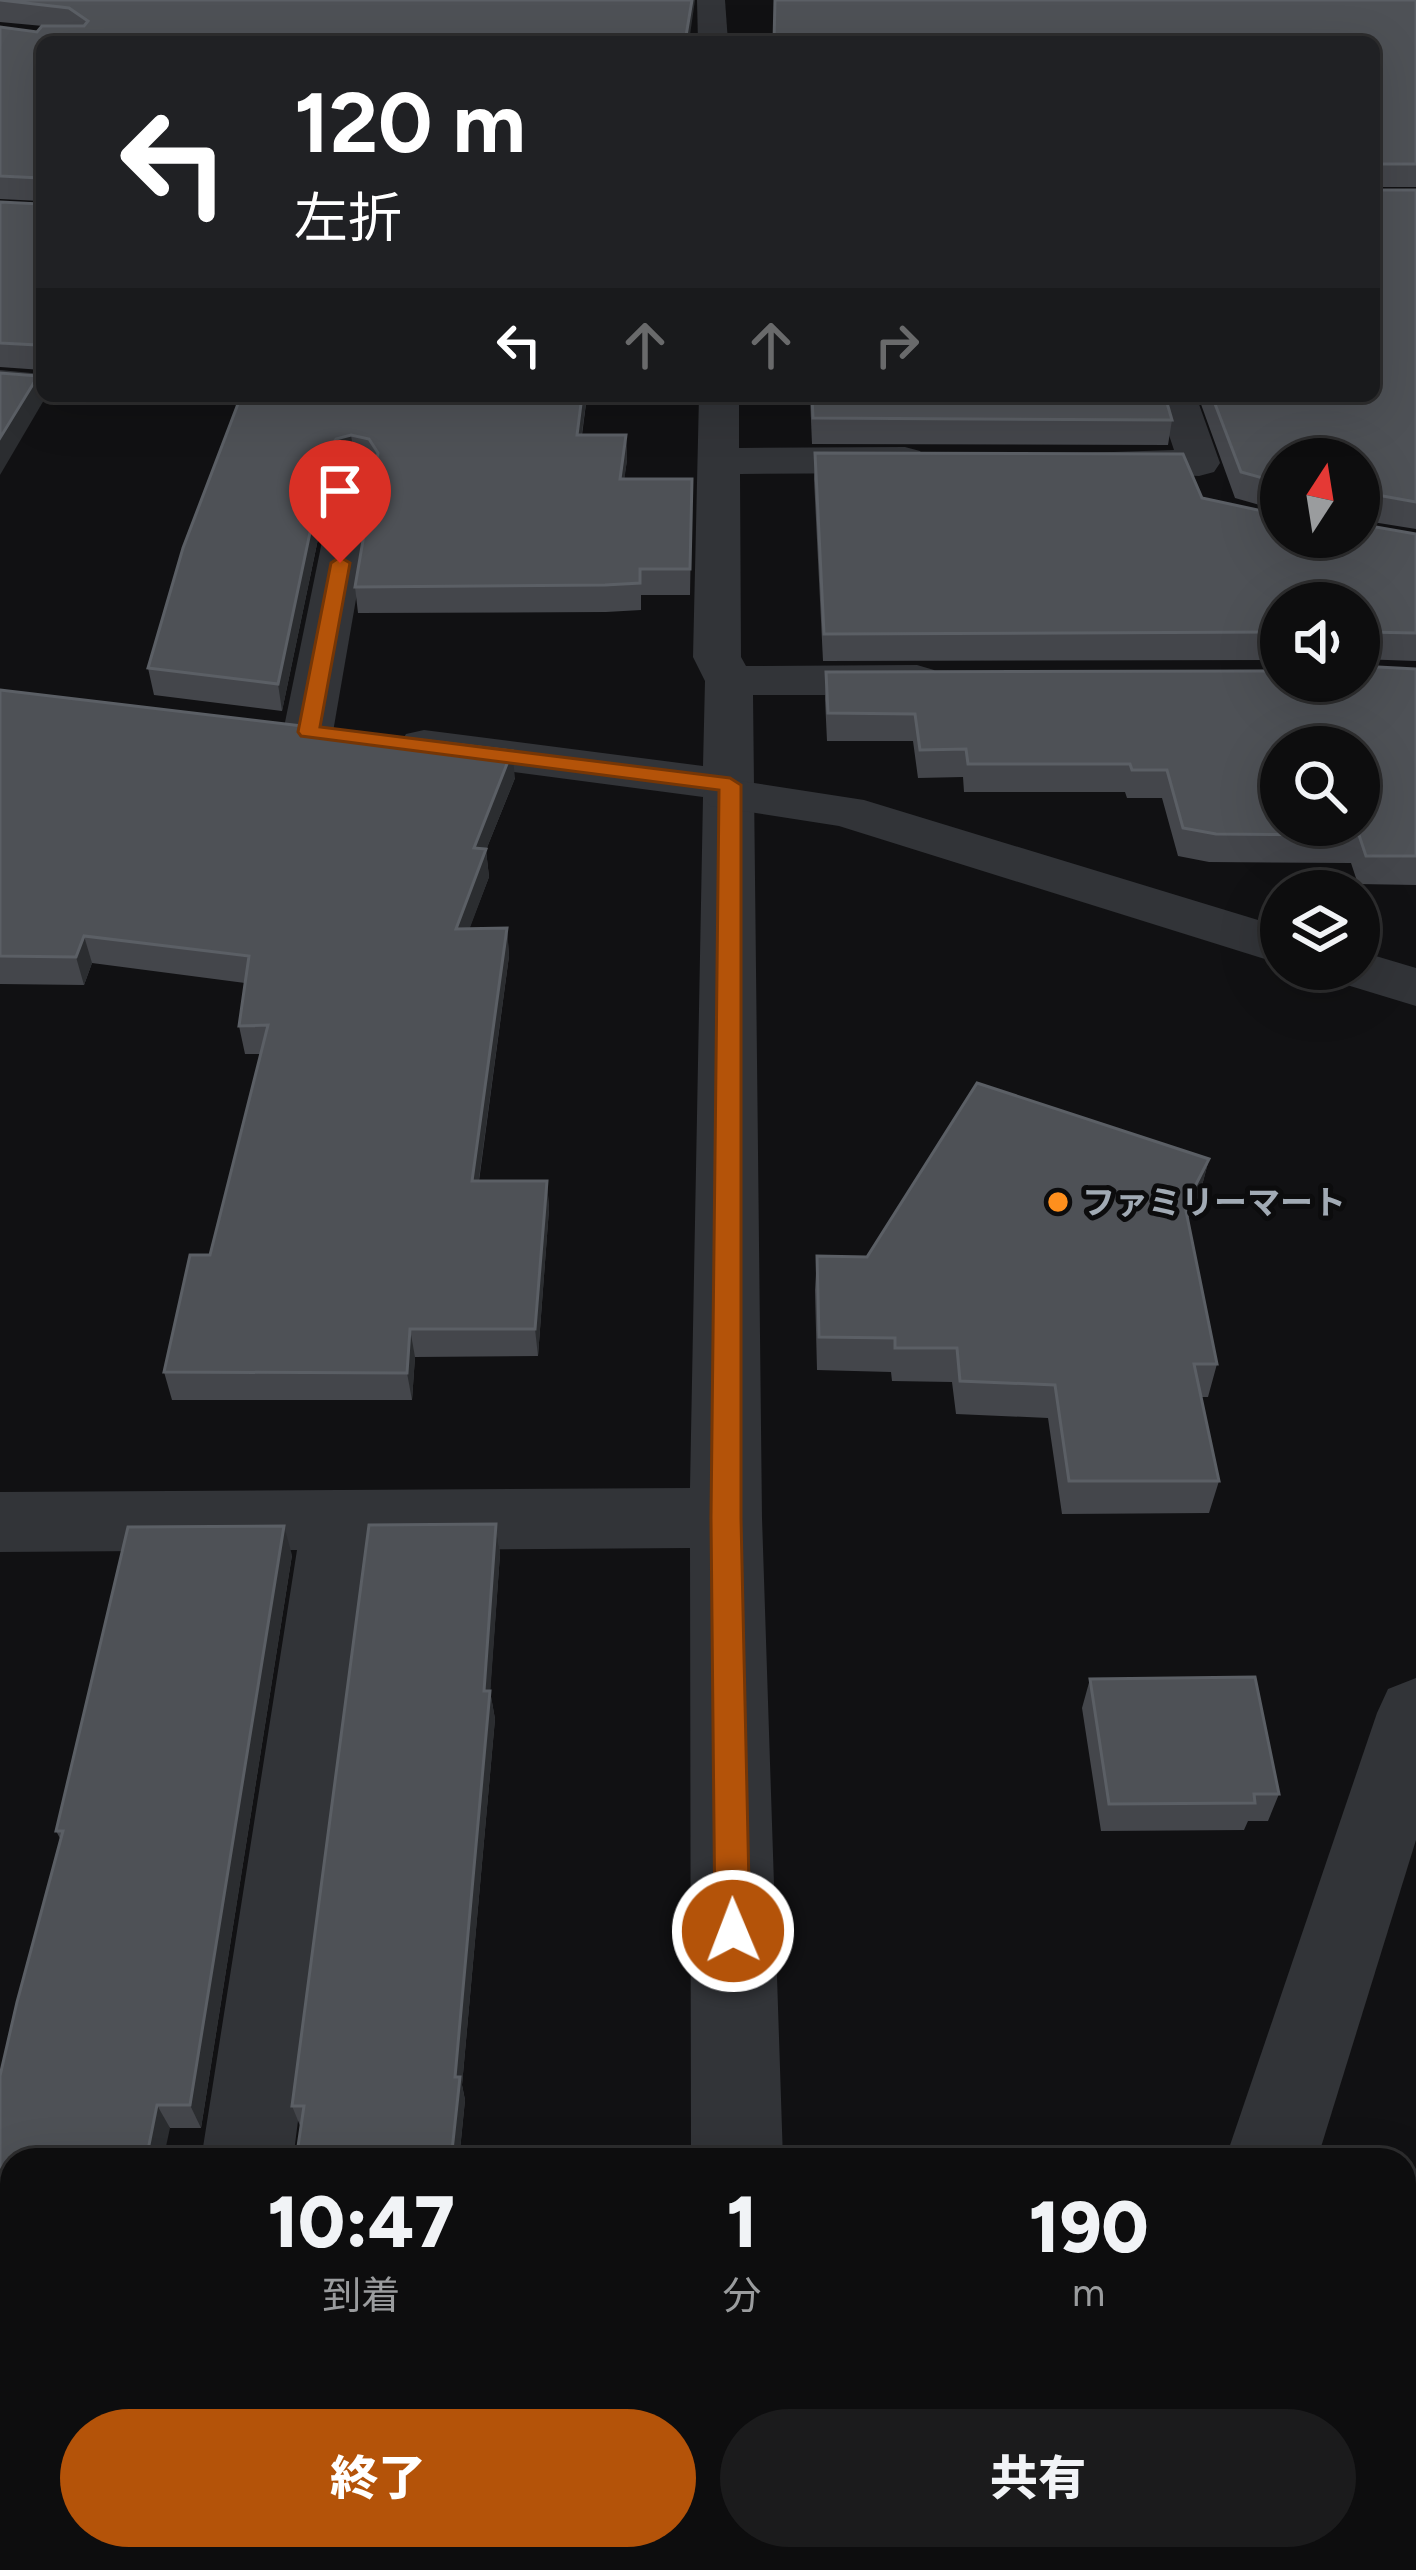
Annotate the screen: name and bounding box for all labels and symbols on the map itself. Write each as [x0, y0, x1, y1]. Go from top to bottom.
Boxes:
north arrow [1260, 438, 1380, 558]
pin [289, 440, 391, 563]
place label: ファミリーマート [1082, 1183, 1346, 1222]
marker: ファミリーマート [1045, 1189, 1071, 1215]
position arrow [670, 1868, 796, 1994]

